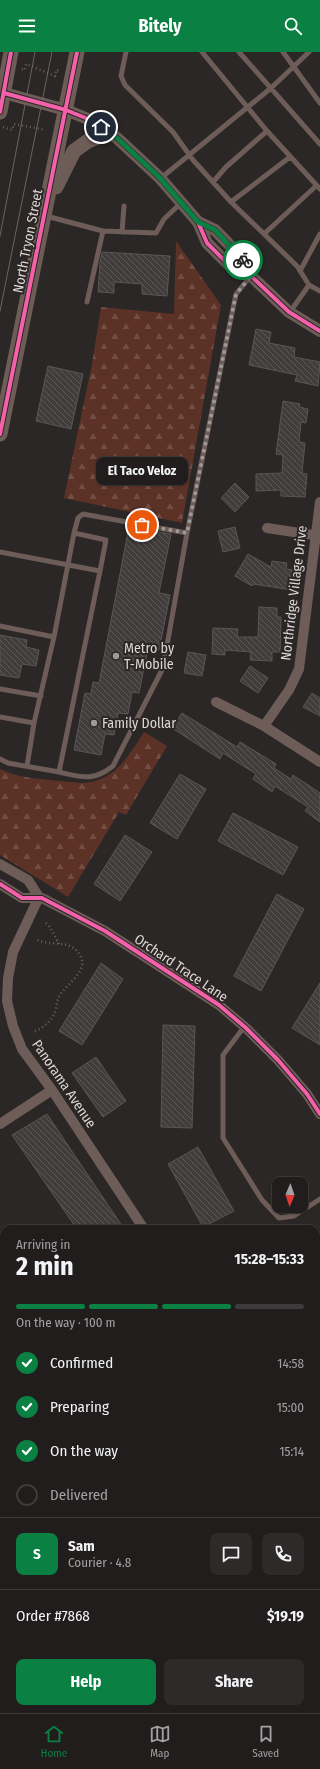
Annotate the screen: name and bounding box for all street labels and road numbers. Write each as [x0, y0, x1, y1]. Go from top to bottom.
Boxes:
street label: North Tryon Street [10, 187, 46, 294]
street label: Northridge Village Drive [277, 524, 311, 662]
street label: Orchard Trace Lane [131, 930, 231, 1006]
street label: Panorama Avenue [28, 1037, 100, 1131]

